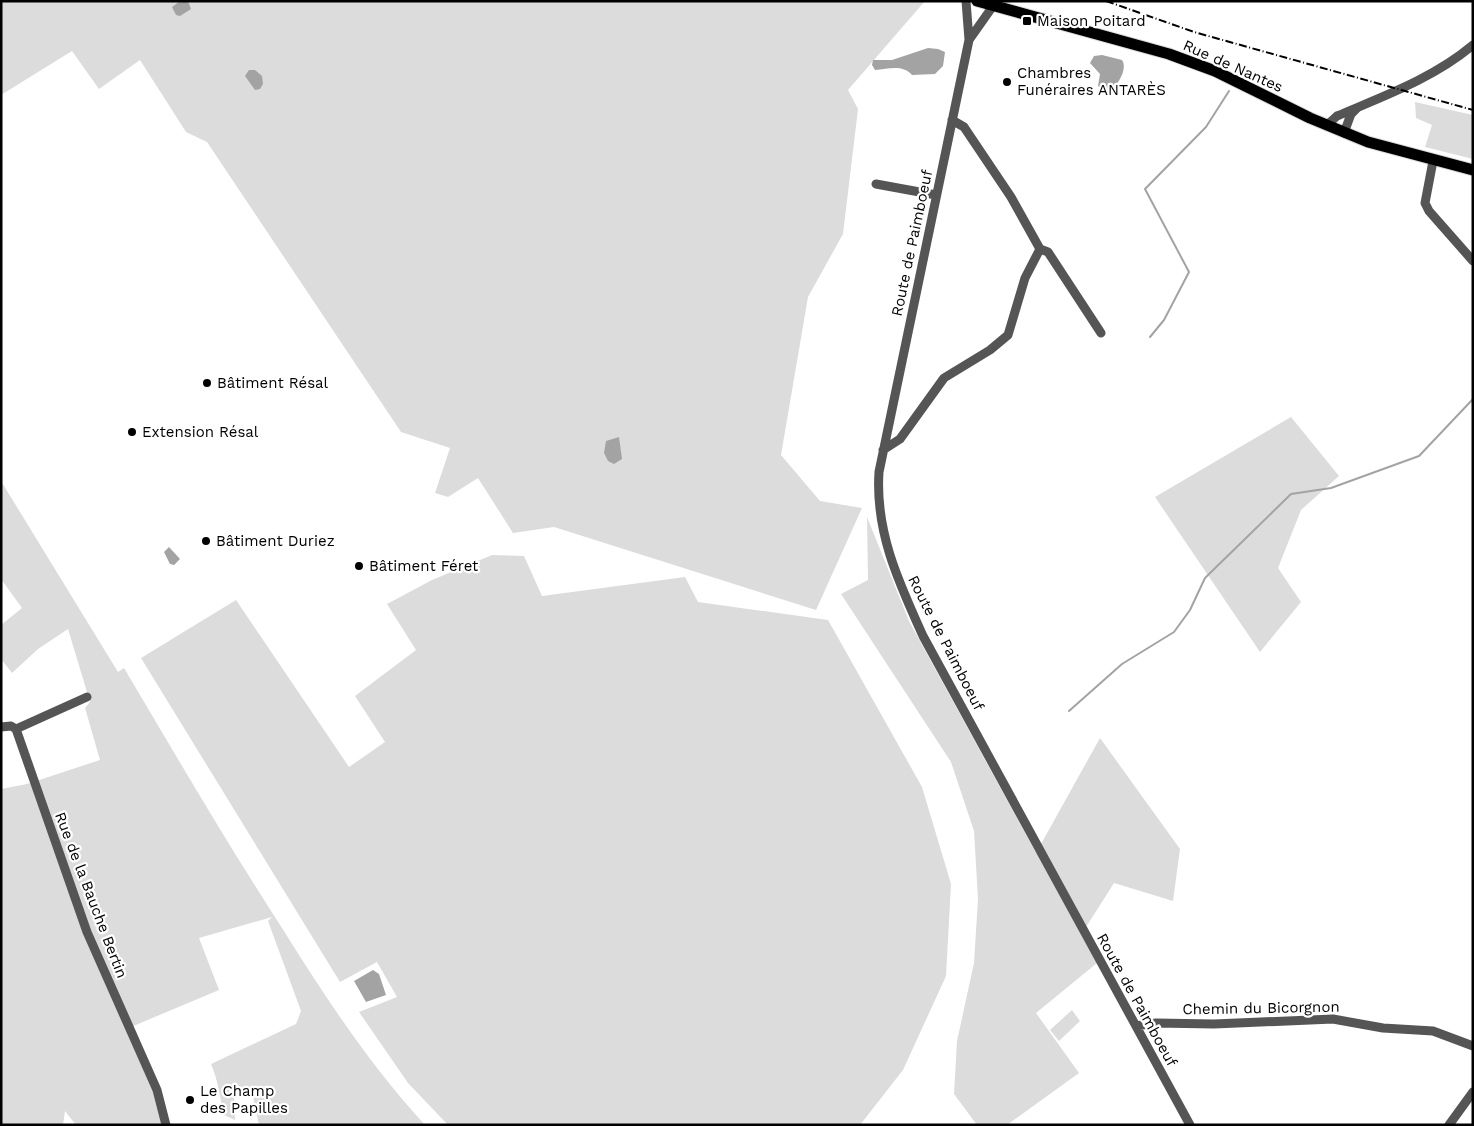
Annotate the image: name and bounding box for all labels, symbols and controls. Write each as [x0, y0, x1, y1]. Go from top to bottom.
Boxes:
place label: Maison Poitard [1037, 12, 1146, 30]
marker: Maison Poitard [1021, 15, 1033, 27]
street label: Rue de Nantes [1180, 36, 1286, 96]
place label: Chambres Funéraires ANTARÈS [1017, 64, 1166, 99]
marker: Chambres Funéraires ANTARÈS [1001, 76, 1013, 88]
street label: Route de Paimboeuf [888, 168, 936, 318]
place label: Bâtiment Résal [217, 374, 329, 392]
marker: Bâtiment Résal [201, 377, 213, 389]
place label: Extension Résal [142, 423, 259, 441]
marker: Extension Résal [126, 426, 138, 438]
place label: Bâtiment Duriez [216, 532, 335, 550]
marker: Bâtiment Duriez [200, 535, 212, 547]
place label: Bâtiment Féret [369, 557, 479, 575]
marker: Bâtiment Féret [353, 560, 365, 572]
street label: Route de Paimboeuf [904, 572, 988, 714]
street label: Rue de la Bauche Bertin [51, 809, 131, 981]
street label: Route de Paimboeuf [1093, 930, 1181, 1070]
street label: Chemin du Bicorgnon [1182, 998, 1340, 1018]
place label: Le Champ des Papilles [200, 1082, 288, 1117]
marker: Le Champ des Papilles [184, 1094, 196, 1106]

